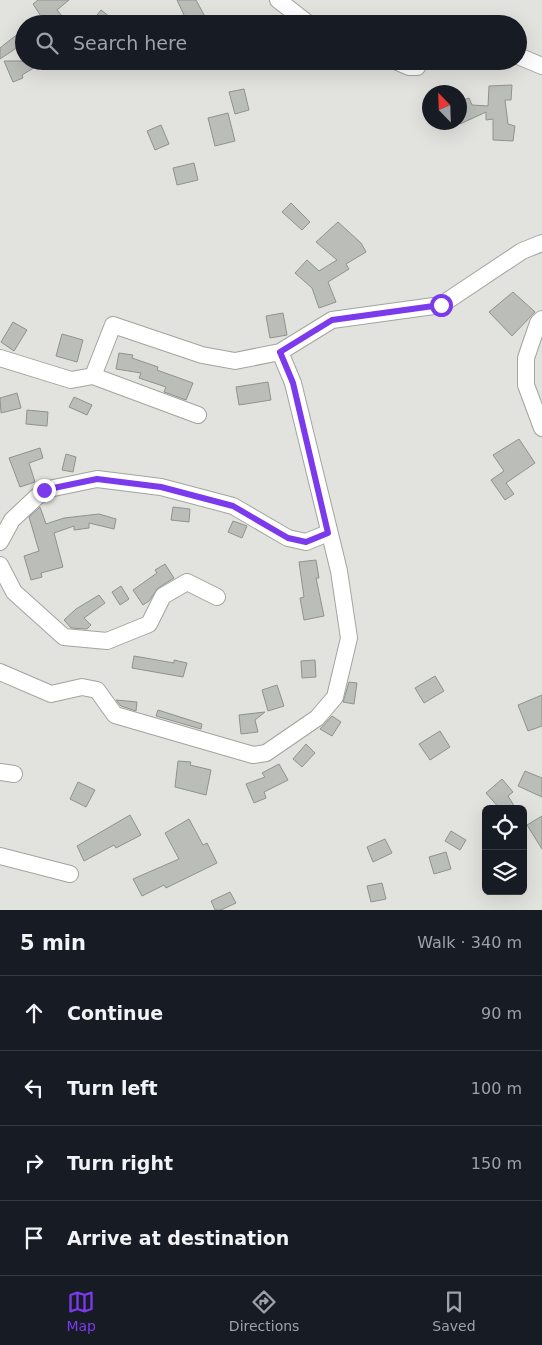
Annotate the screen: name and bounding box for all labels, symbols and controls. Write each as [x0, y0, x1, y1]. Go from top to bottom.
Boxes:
search box [15, 15, 527, 70]
icon: search [33, 29, 61, 57]
text: Search here [73, 32, 187, 54]
north arrow [422, 85, 467, 130]
route start [430, 294, 453, 317]
route end [33, 479, 56, 502]
map controls [482, 805, 527, 895]
button: locate [482, 805, 527, 850]
button: layers [482, 850, 527, 895]
text: 5 min [20, 931, 86, 955]
text: Walk · 340 m [417, 933, 522, 952]
icon: ahead [20, 999, 48, 1027]
text: Continue [67, 1002, 163, 1024]
text: 90 m [481, 1004, 522, 1023]
icon: left [20, 1074, 48, 1102]
text: Turn left [67, 1077, 158, 1099]
text: 100 m [471, 1079, 522, 1098]
icon: right [20, 1149, 48, 1177]
text: Turn right [67, 1152, 173, 1174]
text: 150 m [471, 1154, 522, 1173]
icon: arrive [20, 1224, 48, 1252]
text: Arrive at destination [67, 1227, 289, 1249]
tab: Map [66, 1288, 96, 1334]
tab: Directions [229, 1288, 299, 1334]
tab: Saved [432, 1288, 476, 1334]

